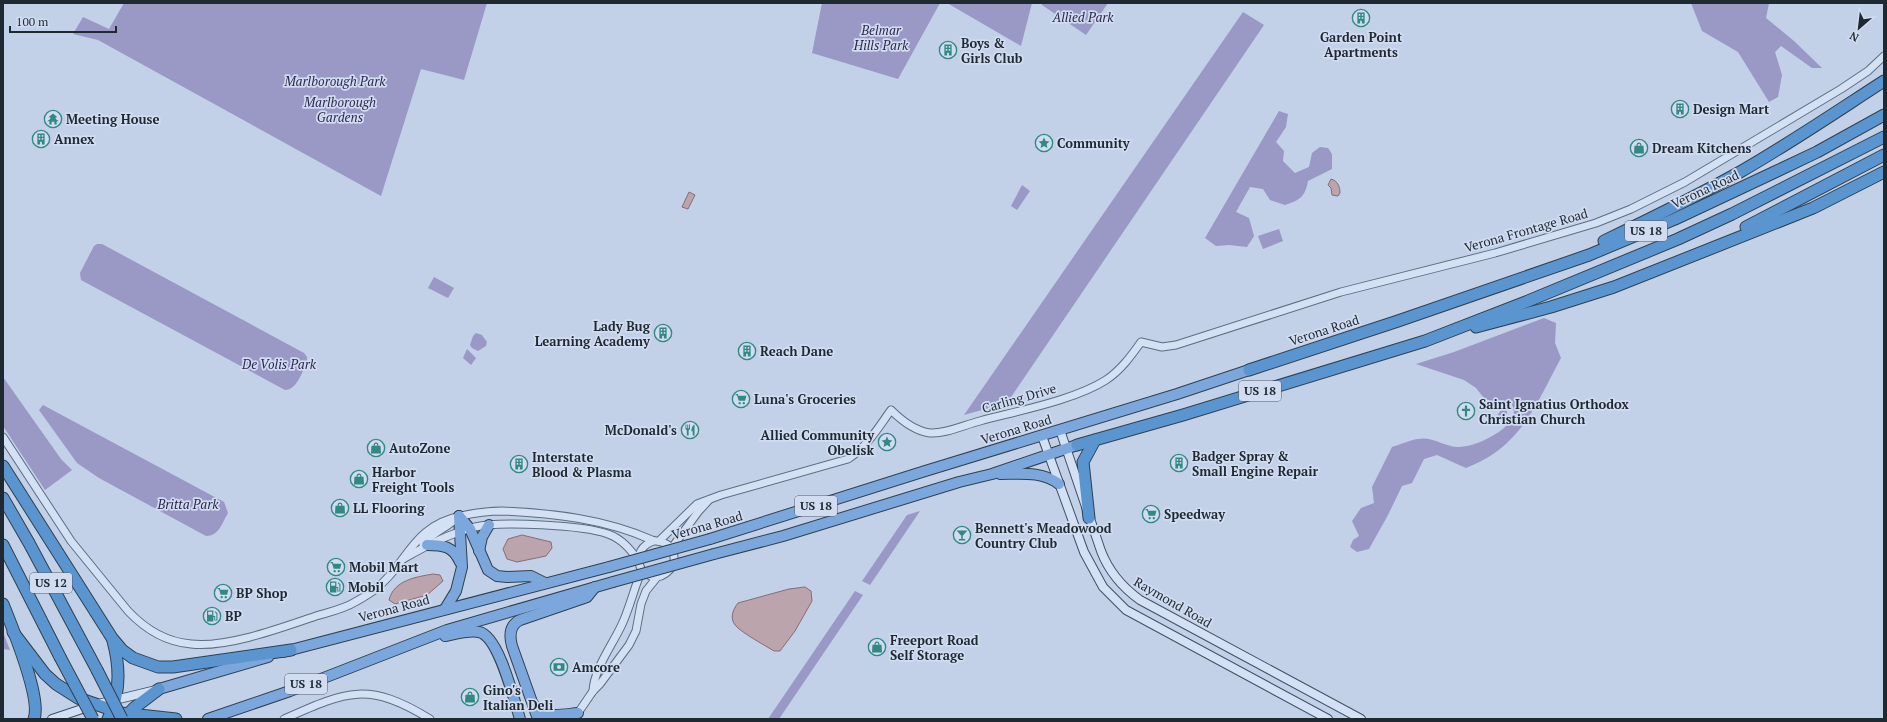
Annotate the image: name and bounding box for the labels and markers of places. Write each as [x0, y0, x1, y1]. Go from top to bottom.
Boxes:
building icon: Garden Point Apartments [1351, 8, 1371, 28]
place label: Garden Point Apartments [1320, 28, 1403, 61]
place label: Boys & Girls Club [961, 34, 1023, 67]
building icon: Boys & Girls Club [938, 40, 958, 60]
building icon: Design Mart [1670, 99, 1690, 119]
place label: Design Mart [1693, 100, 1770, 118]
temple icon: Meeting House [43, 109, 63, 129]
place label: Meeting House [66, 110, 159, 128]
building icon: Annex [31, 129, 51, 149]
place label: Annex [54, 130, 95, 148]
place icon: Community [1034, 133, 1054, 153]
place label: Community [1057, 134, 1131, 152]
shop icon: Dream Kitchens [1629, 138, 1649, 158]
place label: Dream Kitchens [1652, 139, 1752, 157]
place label: Lady Bug Learning Academy [535, 317, 651, 350]
building icon: Lady Bug Learning Academy [653, 323, 673, 343]
building icon: Reach Dane [737, 341, 757, 361]
place label: Reach Dane [760, 342, 833, 360]
supermarket icon: Luna's Groceries [731, 389, 751, 409]
place label: Luna's Groceries [754, 390, 856, 408]
place label: Saint Ignatius Orthodox Christian Church [1479, 395, 1630, 428]
church icon: Saint Ignatius Orthodox Christian Church [1456, 401, 1476, 421]
restaurant icon: McDonald's [680, 420, 700, 440]
place label: McDonald's [605, 421, 677, 439]
place label: Allied Community Obelisk [761, 426, 875, 459]
place icon: Allied Community Obelisk [877, 432, 897, 452]
shop icon: AutoZone [366, 438, 386, 458]
place label: AutoZone [389, 439, 450, 457]
place label: Badger Spray & Small Engine Repair [1192, 447, 1319, 480]
place label: Interstate Blood & Plasma [532, 448, 632, 481]
building icon: Badger Spray & Small Engine Repair [1169, 453, 1189, 473]
building icon: Interstate Blood & Plasma [509, 454, 529, 474]
place label: Harbor Freight Tools [372, 463, 454, 496]
shop icon: Harbor Freight Tools [349, 469, 369, 489]
shop icon: LL Flooring [330, 498, 350, 518]
place label: LL Flooring [353, 499, 425, 517]
supermarket icon: Speedway [1141, 504, 1161, 524]
place label: Speedway [1164, 505, 1226, 523]
place label: Bennett's Meadowood Country Club [975, 519, 1112, 552]
bar icon: Bennett's Meadowood Country Club [952, 525, 972, 545]
supermarket icon: Mobil Mart [326, 557, 346, 577]
place label: Mobil Mart [349, 558, 420, 576]
fuel station icon: Mobil [325, 577, 345, 597]
place label: Mobil [348, 578, 384, 596]
supermarket icon: BP Shop [213, 583, 233, 603]
place label: BP Shop [236, 584, 288, 602]
fuel station icon: BP [202, 606, 222, 626]
place label: BP [225, 607, 242, 625]
place label: Freeport Road Self Storage [890, 631, 979, 664]
shop icon: Freeport Road Self Storage [867, 637, 887, 657]
bank icon: Amcore [549, 657, 569, 677]
place label: Amcore [572, 658, 620, 676]
place label: Gino's Italian Deli [483, 681, 553, 714]
shop icon: Gino's Italian Deli [460, 687, 480, 707]

